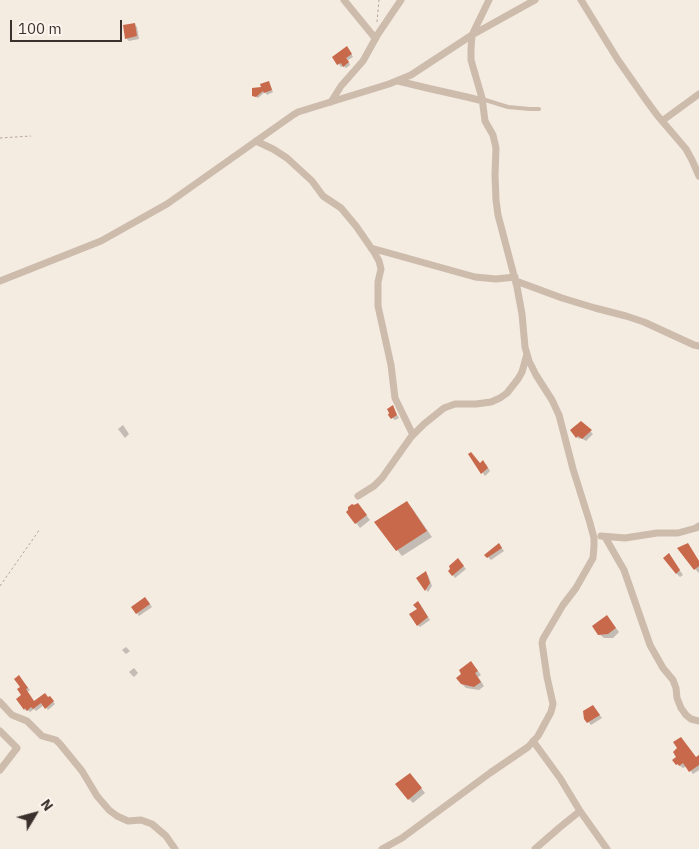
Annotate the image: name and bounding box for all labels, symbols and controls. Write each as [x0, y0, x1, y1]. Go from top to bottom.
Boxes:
scale bar [12, 10, 125, 42]
text: 100 m [18, 19, 62, 38]
north arrow [10, 789, 60, 839]
text: N [37, 796, 57, 814]

